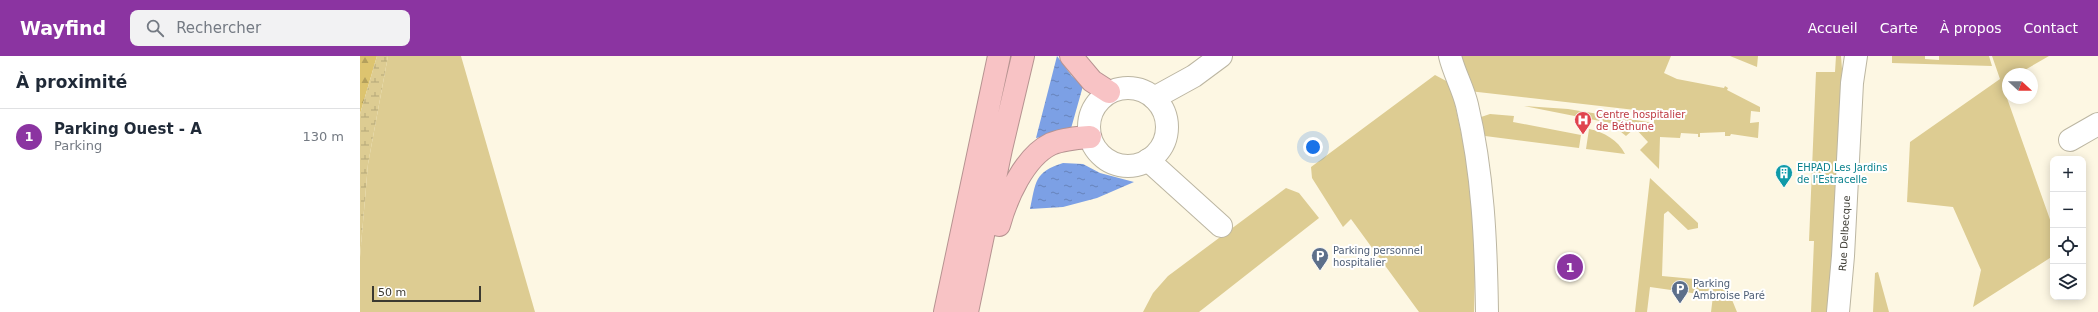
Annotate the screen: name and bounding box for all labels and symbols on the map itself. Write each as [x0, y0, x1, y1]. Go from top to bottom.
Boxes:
north arrow [2002, 68, 2038, 104]
place label: Centre hospitalier de Béthune [1596, 109, 1686, 132]
hospital icon: Centre hospitalier de Béthune [1573, 110, 1593, 135]
your location [1303, 137, 1323, 157]
place label: EHPAD Les Jardins de l'Estracelle [1797, 162, 1888, 185]
building icon: EHPAD Les Jardins de l'Estracelle [1774, 163, 1794, 188]
street label: Rue Delbecque [1837, 195, 1852, 272]
place label: Parking personnel hospitalier [1333, 245, 1423, 268]
parking icon: Parking personnel hospitalier [1310, 246, 1330, 271]
pin: 1 [1557, 252, 1583, 282]
place label: Parking Ambroise Paré [1693, 278, 1765, 301]
parking icon: Parking Ambroise Paré [1670, 279, 1690, 304]
scale bar [372, 284, 481, 303]

